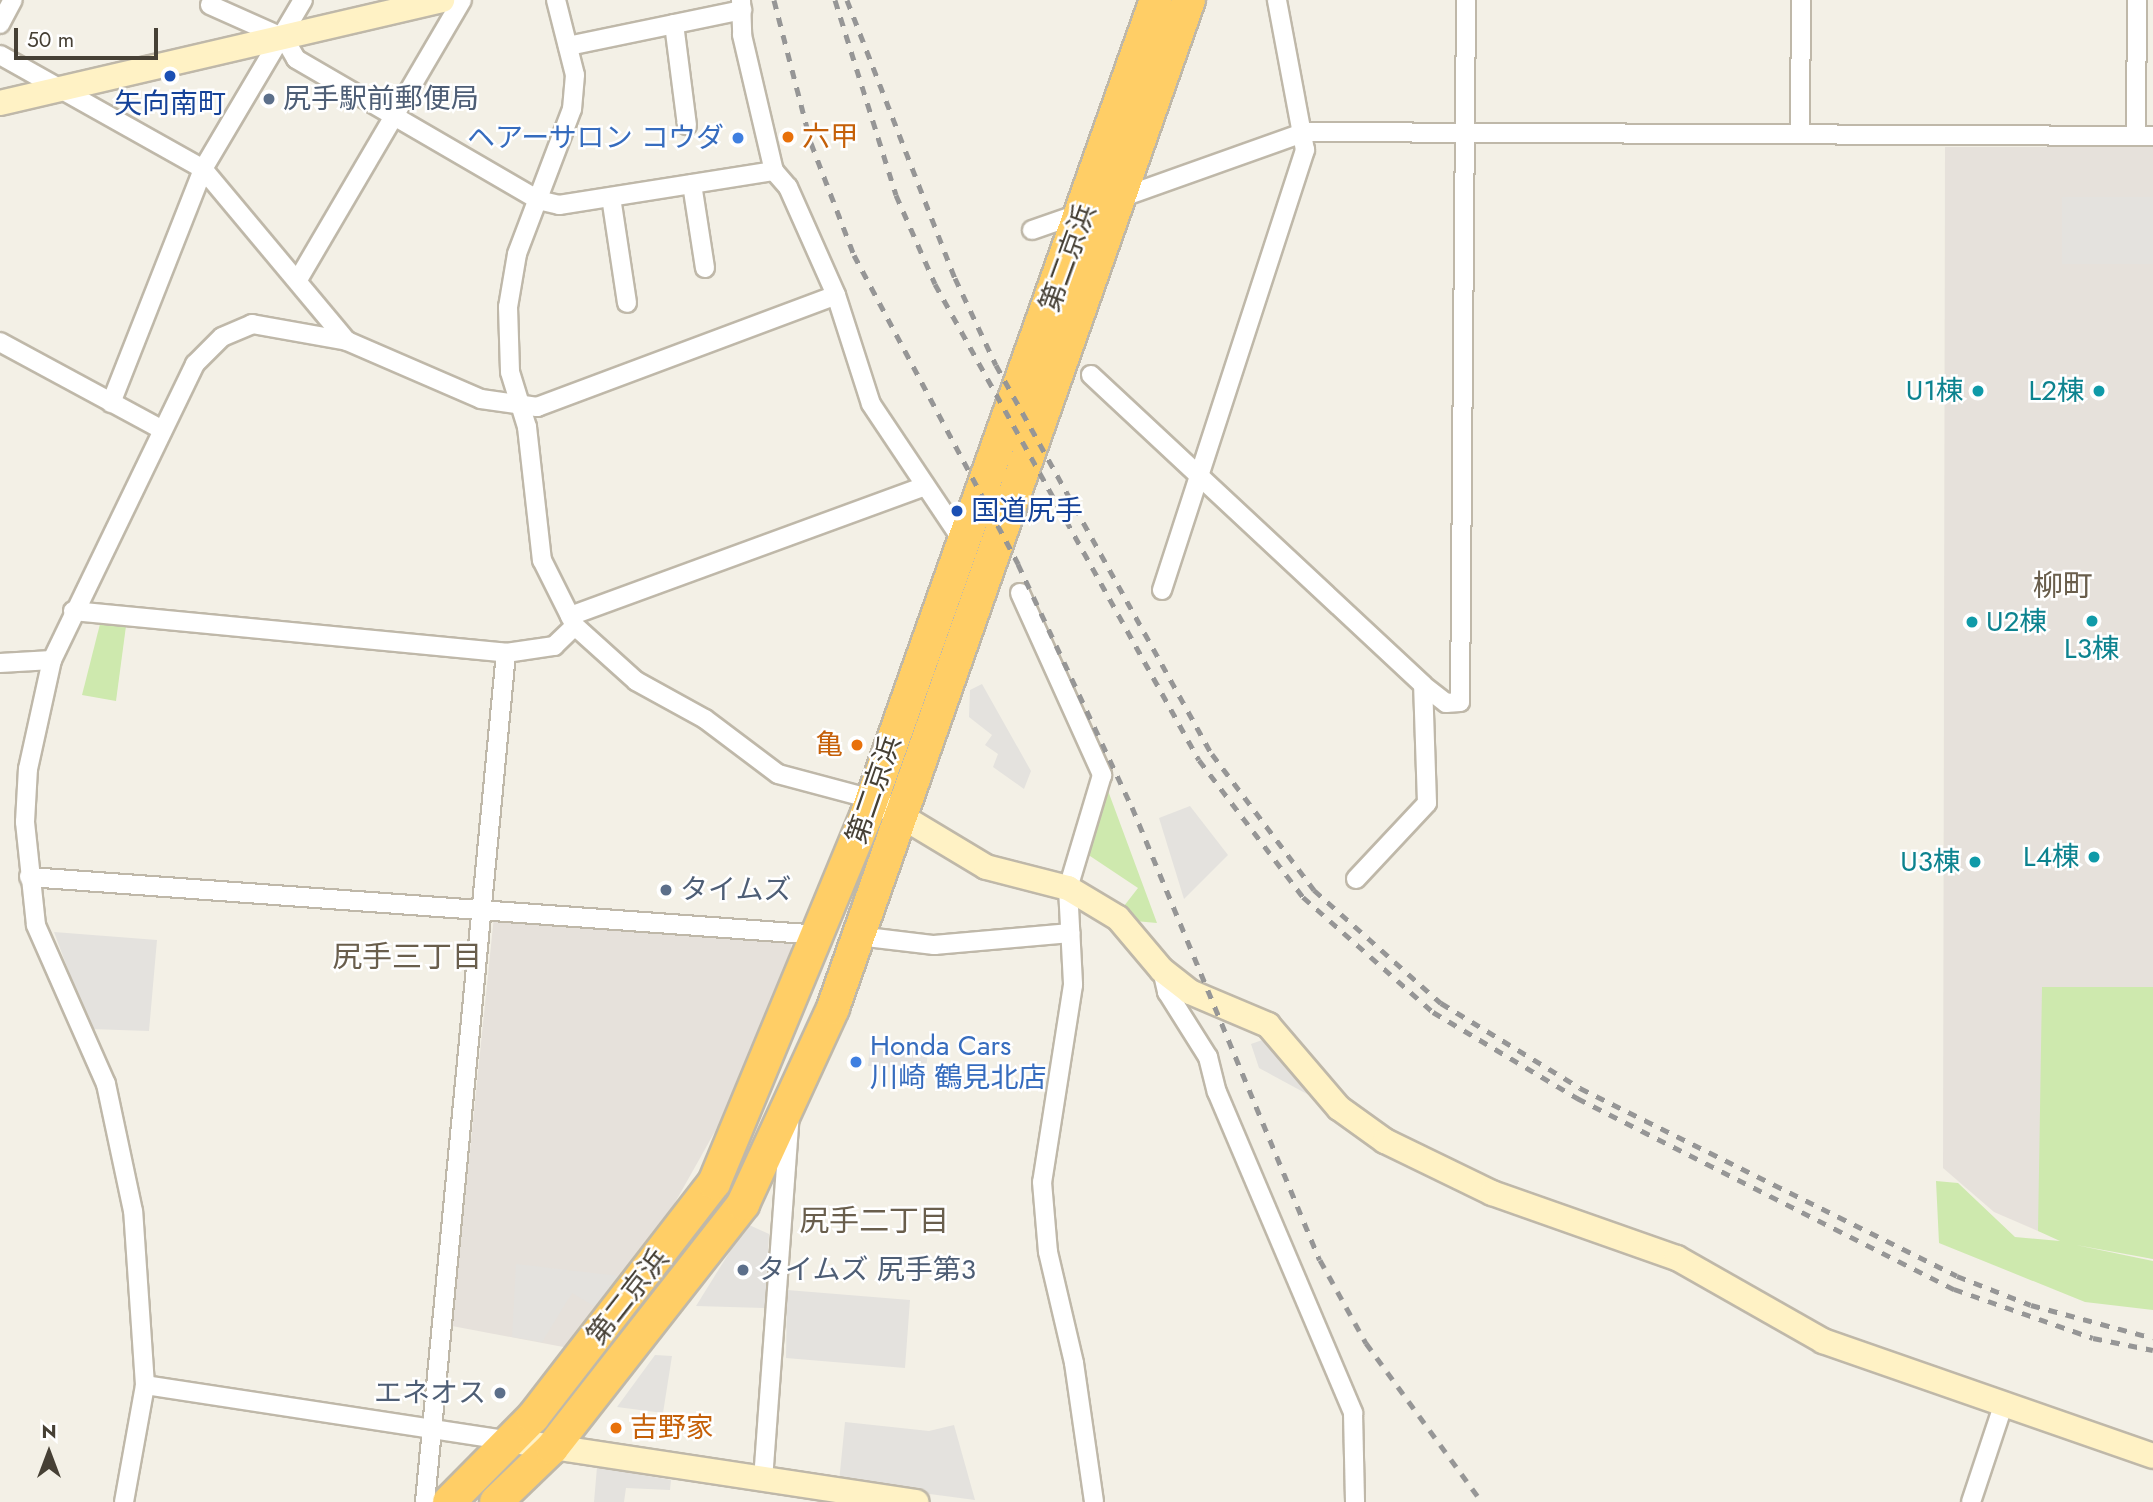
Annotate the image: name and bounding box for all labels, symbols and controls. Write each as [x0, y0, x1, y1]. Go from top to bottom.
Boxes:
scale bar [18, 14, 161, 58]
text: 50 m [27, 25, 74, 55]
marker: 矢向南町 [162, 68, 178, 84]
place label: 尻手駅前郵便局 [283, 82, 479, 116]
place label: 矢向南町 [114, 87, 226, 121]
marker: 尻手駅前郵便局 [261, 91, 277, 107]
place label: 六甲 [802, 120, 858, 154]
place label: ヘアーサロン コウダ [465, 121, 724, 155]
marker: 六甲 [780, 129, 796, 145]
marker: ヘアーサロン コウダ [730, 130, 746, 146]
street label: 第二京浜 [1033, 200, 1103, 316]
place label: U1棟 [1906, 374, 1964, 408]
place label: L2棟 [2028, 374, 2085, 408]
marker: U1棟 [1970, 383, 1986, 399]
marker: L2棟 [2091, 383, 2107, 399]
place label: 国道尻手 [971, 494, 1083, 528]
marker: 国道尻手 [949, 503, 965, 519]
district label: 柳町 [2033, 568, 2093, 604]
place label: U2棟 [1986, 605, 2047, 639]
marker: L3棟 [2084, 613, 2100, 629]
marker: U2棟 [1964, 614, 1980, 630]
place label: L3棟 [2064, 632, 2120, 666]
place label: 亀 [815, 728, 843, 762]
street label: 第二京浜 [840, 732, 908, 848]
marker: 亀 [849, 737, 865, 753]
place label: L4棟 [2023, 840, 2080, 874]
place label: U3棟 [1900, 845, 1961, 879]
marker: L4棟 [2086, 849, 2102, 865]
marker: U3棟 [1967, 854, 1983, 870]
place label: タイムズ [680, 873, 792, 907]
marker: タイムズ [658, 882, 674, 898]
district label: 尻手三丁目 [332, 939, 482, 975]
place label: Honda Cars 川崎 鶴見北店 [870, 1029, 1046, 1095]
marker: Honda Cars 川崎 鶴見北店 [848, 1054, 864, 1070]
district label: 尻手二丁目 [799, 1203, 949, 1239]
street label: 第二京浜 [580, 1243, 676, 1351]
place label: タイムズ 尻手第3 [757, 1253, 977, 1287]
marker: タイムズ 尻手第3 [735, 1262, 751, 1278]
place label: エネオス [374, 1376, 486, 1410]
marker: エネオス [492, 1385, 508, 1401]
place label: 吉野家 [630, 1411, 714, 1445]
north arrow [14, 1418, 84, 1488]
text: N [41, 1418, 57, 1445]
marker: 吉野家 [608, 1420, 624, 1436]

